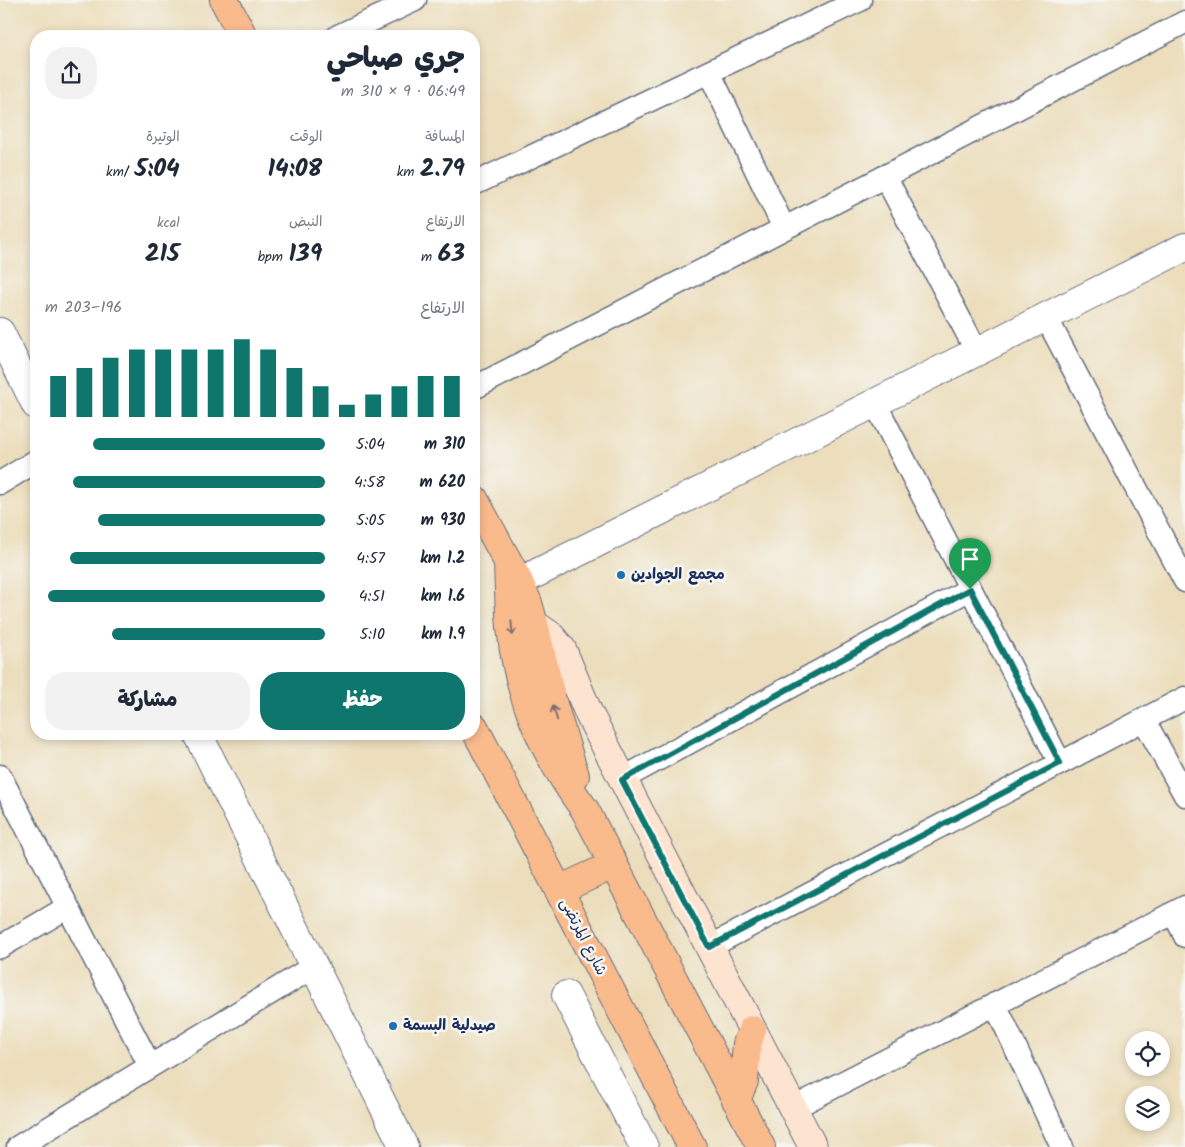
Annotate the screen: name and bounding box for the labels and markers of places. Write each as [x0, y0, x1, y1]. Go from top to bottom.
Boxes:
pin [949, 538, 991, 589]
place label: مجمع الجوادين [631, 563, 725, 587]
marker: مجمع الجوادين [615, 569, 627, 581]
place label: صيدلية البسمة [403, 1014, 496, 1038]
marker: صيدلية البسمة [387, 1020, 399, 1032]

